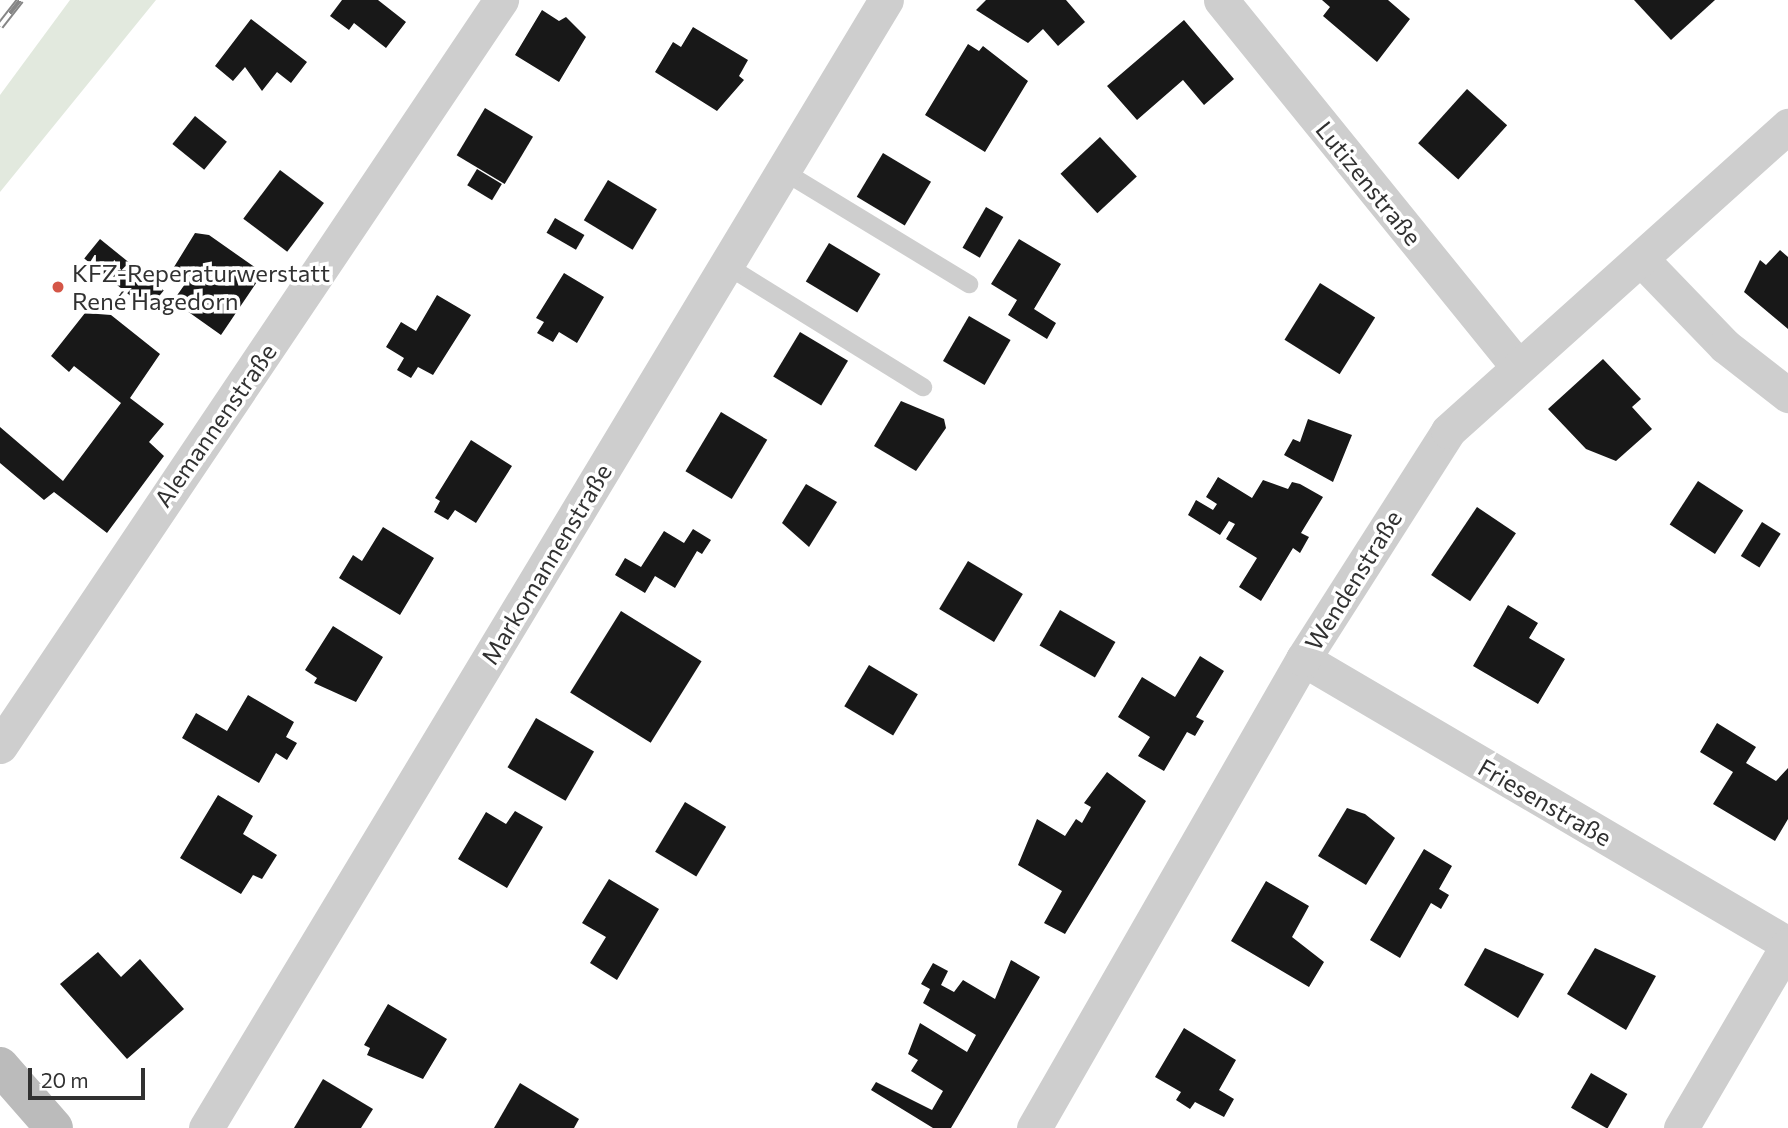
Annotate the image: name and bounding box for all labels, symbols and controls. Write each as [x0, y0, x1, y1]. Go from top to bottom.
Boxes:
street label: Lutizenstraße [1310, 115, 1428, 251]
place label: KFZ-Reperaturwerstatt René Hagedorn [72, 259, 330, 315]
marker: KFZ-Reperaturwerstatt René Hagedorn [50, 279, 66, 295]
street label: Alemannenstraße [148, 338, 282, 512]
street label: Markomannenstraße [475, 458, 617, 670]
street label: Wendenstraße [1299, 505, 1407, 655]
street label: Friesenstraße [1473, 752, 1617, 852]
scale bar [32, 1054, 149, 1098]
text: 20 m [41, 1067, 89, 1092]

